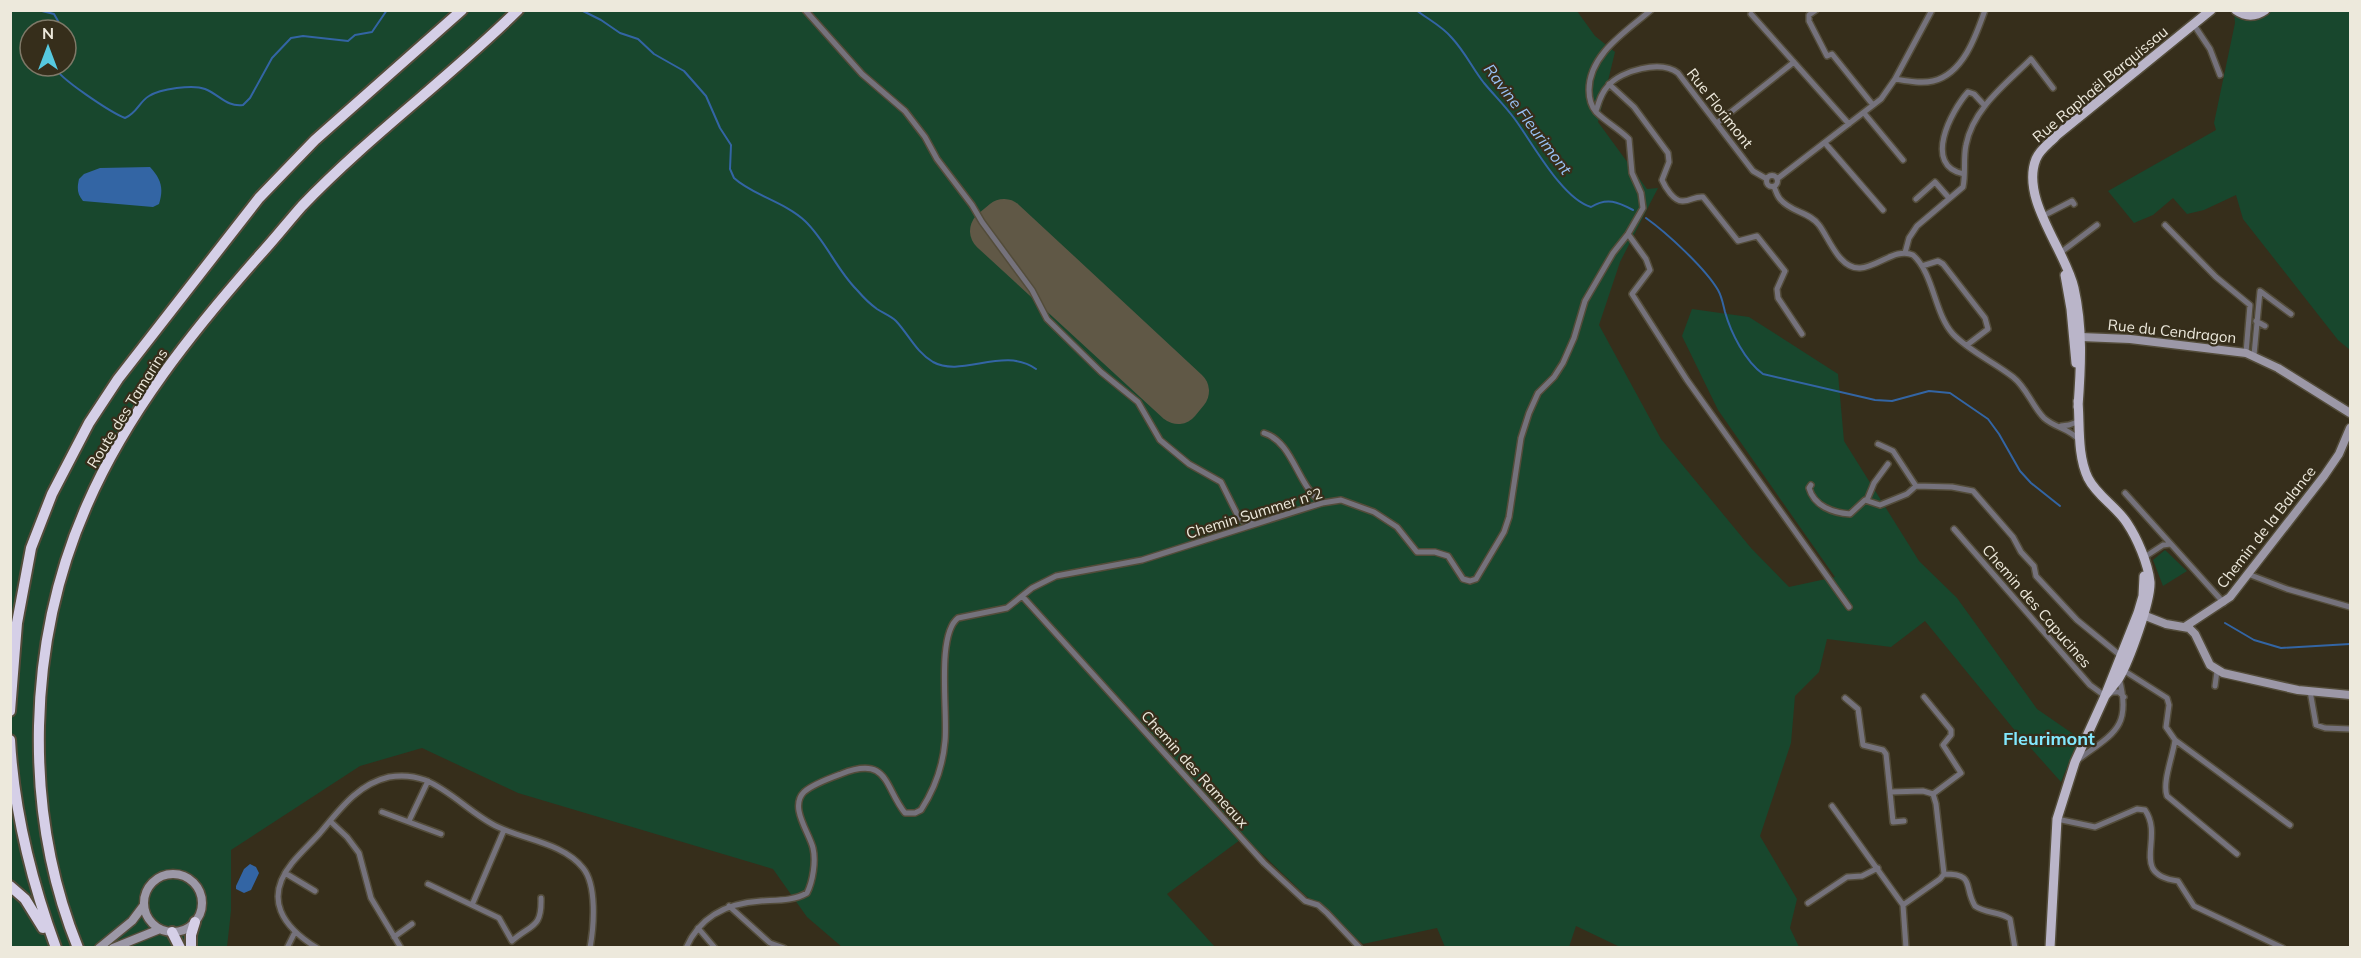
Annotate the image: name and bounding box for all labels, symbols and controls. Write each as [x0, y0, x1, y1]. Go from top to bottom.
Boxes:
north arrow [18, 18, 78, 78]
street label: Rue Raphaël Barquissau [2028, 22, 2172, 146]
text: N [42, 23, 54, 43]
water label: Ravine Fleurimont [1480, 60, 1576, 179]
street label: Rue Florimont [1683, 64, 1757, 152]
street label: Rue du Cendragon [2107, 315, 2237, 347]
street label: Route des Tamarins [83, 345, 171, 471]
street label: Chemin de la Balance [2212, 462, 2320, 592]
street label: Chemin Summer n°2 [1184, 483, 1324, 543]
street label: Chemin des Capucines [1978, 540, 2096, 672]
street label: Chemin des Rameaux [1137, 706, 1253, 832]
district label: Fleurimont [2003, 727, 2095, 750]

